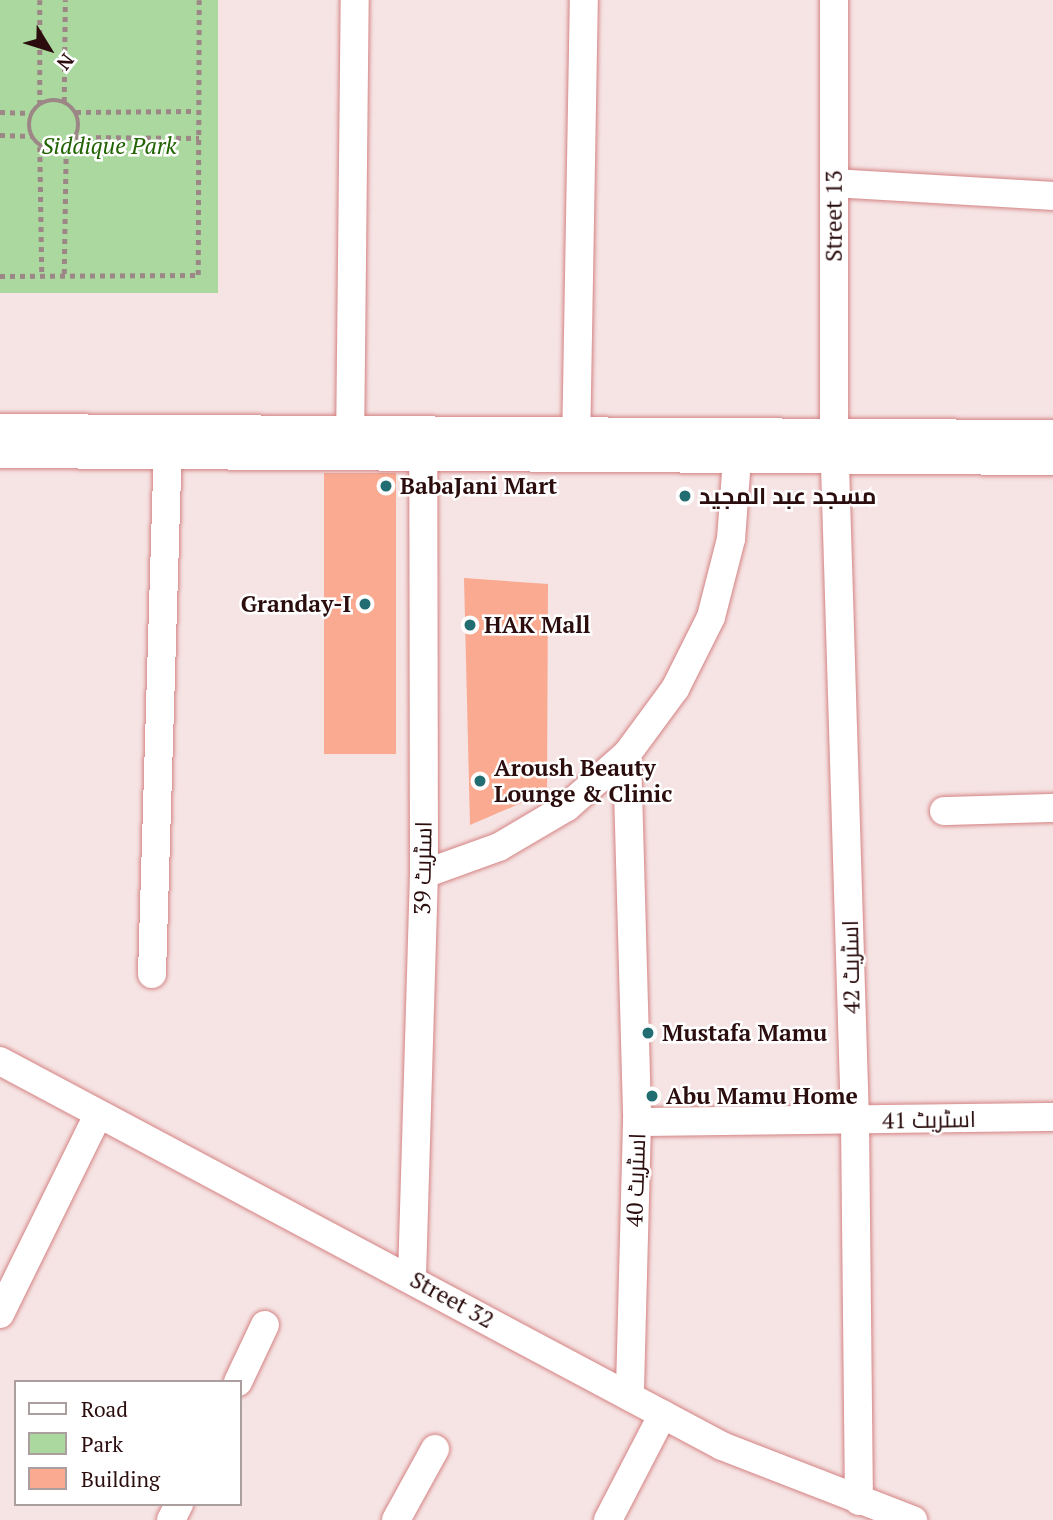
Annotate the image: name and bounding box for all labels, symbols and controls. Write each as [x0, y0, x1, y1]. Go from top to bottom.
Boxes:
north arrow [14, 14, 84, 84]
text: N [52, 49, 80, 76]
park label: Siddique Park [41, 132, 177, 160]
street label: Street 13 [820, 170, 848, 262]
place label: BabaJani Mart [400, 472, 557, 500]
marker: BabaJani Mart [378, 478, 394, 494]
place label: مسجد عبد المجید [699, 482, 876, 510]
marker: مسجد عبد المجید [677, 488, 693, 504]
place label: Granday-I [241, 590, 351, 618]
marker: Granday-I [357, 596, 373, 612]
place label: HAK Mall [484, 611, 590, 639]
marker: HAK Mall [462, 617, 478, 633]
place label: Aroush Beauty Lounge & Clinic [494, 754, 672, 808]
marker: Aroush Beauty Lounge & Clinic [472, 773, 488, 789]
street label: اسٹریٹ 39 [408, 821, 438, 915]
street label: اسٹریٹ 42 [836, 920, 866, 1014]
place label: Mustafa Mamu [662, 1019, 827, 1047]
marker: Mustafa Mamu [640, 1025, 656, 1041]
place label: Abu Mamu Home [666, 1082, 858, 1110]
marker: Abu Mamu Home [644, 1088, 660, 1104]
street label: اسٹریٹ 41 [882, 1105, 976, 1135]
street label: اسٹریٹ 40 [621, 1133, 651, 1227]
street label: Street 32 [405, 1266, 499, 1334]
legend [14, 1380, 242, 1506]
text: Road [81, 1395, 128, 1423]
text: Park [81, 1430, 123, 1458]
text: Building [81, 1465, 160, 1493]

